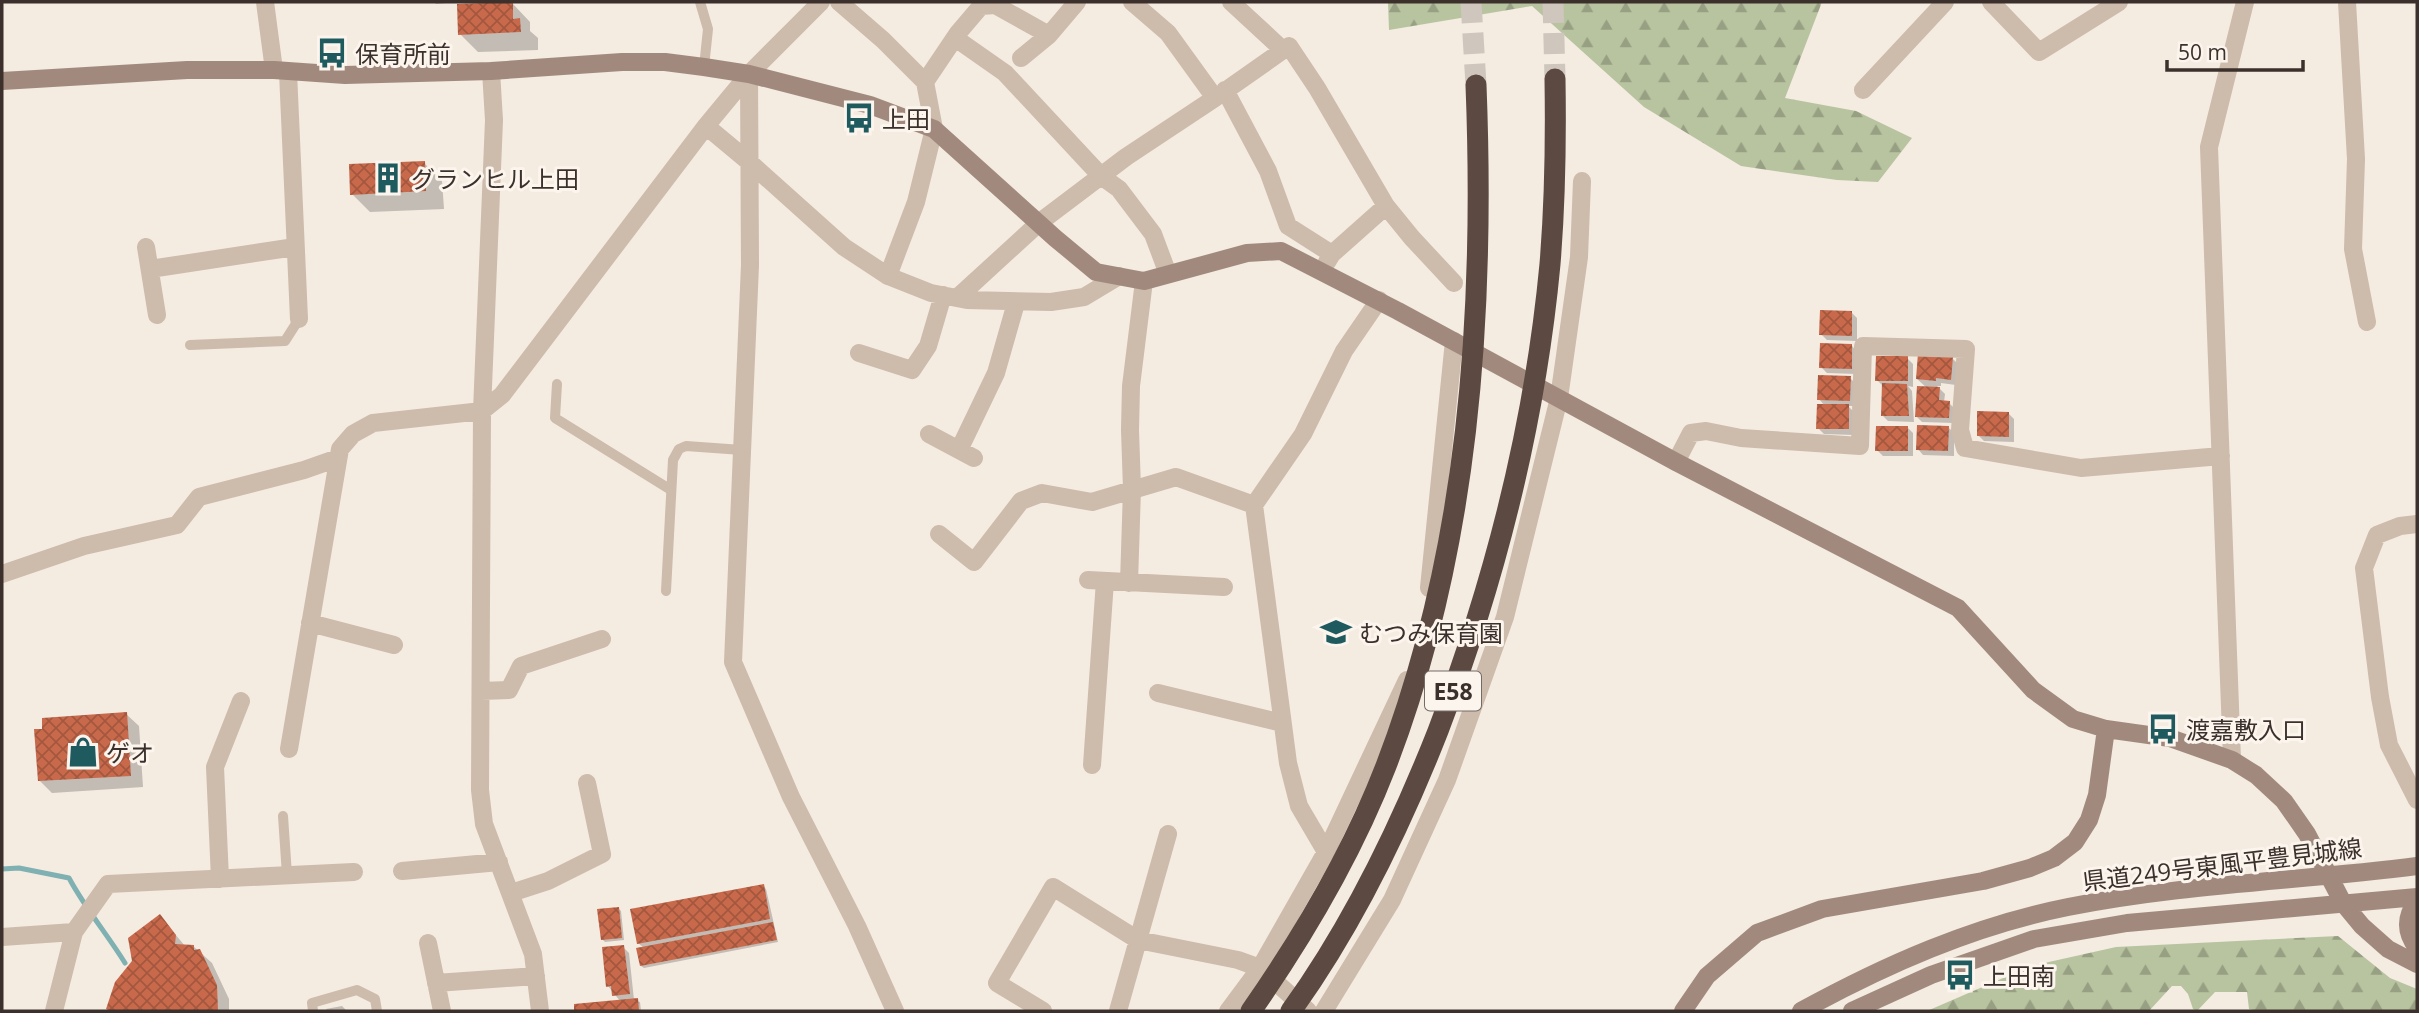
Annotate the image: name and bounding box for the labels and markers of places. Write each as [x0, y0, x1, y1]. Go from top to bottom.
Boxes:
bus stop icon: 保育所前 [315, 36, 349, 70]
place label: 保育所前 [355, 37, 451, 70]
bus stop icon: 上田 [842, 101, 876, 135]
place label: 上田 [882, 102, 930, 135]
building icon: グランヒル上田 [371, 161, 405, 195]
place label: グランヒル上田 [411, 162, 579, 195]
school or university icon: むつみ保育園 [1319, 615, 1353, 649]
place label: むつみ保育園 [1359, 616, 1503, 649]
bus stop icon: 渡嘉敷入口 [2146, 712, 2180, 746]
place label: 渡嘉敷入口 [2186, 713, 2306, 746]
shop icon: ゲオ [66, 735, 100, 769]
place label: ゲオ [106, 736, 154, 769]
bus stop icon: 上田南 [1943, 958, 1977, 992]
place label: 上田南 [1983, 959, 2055, 992]

